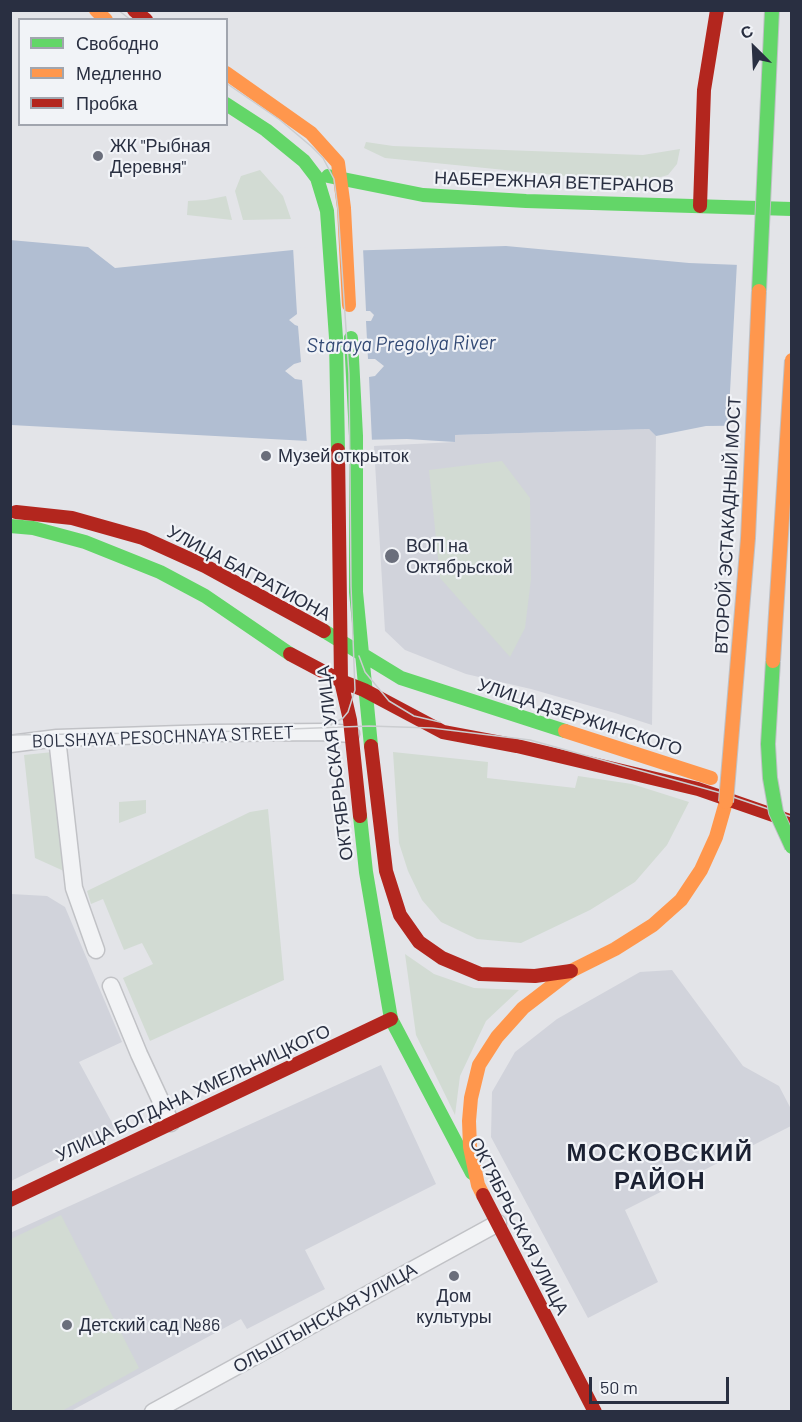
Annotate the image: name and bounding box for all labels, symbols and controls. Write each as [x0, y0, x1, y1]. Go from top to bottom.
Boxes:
legend [18, 18, 228, 126]
north arrow [724, 18, 784, 78]
text: С [737, 20, 756, 42]
text: Свободно [76, 32, 159, 54]
text: Медленно [76, 62, 162, 84]
text: Пробка [76, 92, 138, 114]
place label: ЖК "Рыбная Деревня" [110, 135, 210, 178]
marker: ЖК "Рыбная Деревня" [91, 149, 105, 163]
street label: НАБЕРЕЖНАЯ ВЕТЕРАНОВ [434, 167, 674, 197]
water label: Staraya Pregolya River [306, 330, 496, 358]
street label: ВТОРОЙ ЭСТАКАДНЫЙ МОСТ [710, 396, 746, 654]
place label: Музей открыток [278, 445, 409, 467]
marker: Музей открыток [259, 449, 273, 463]
street label: УЛИЦА БАГРАТИОНА [164, 521, 334, 625]
place label: ВОП на Октябрьской [406, 535, 513, 578]
marker: ВОП на Октябрьской [383, 547, 401, 565]
street label: ОКТЯБРЬСКАЯ УЛИЦА [312, 664, 358, 862]
street label: УЛИЦА ДЗЕРЖИНСКОГО [475, 674, 685, 760]
street label: BOLSHAYA PESOCHNAYA STREET [31, 722, 295, 752]
street label: УЛИЦА БОГДАНА ХМЕЛЬНИЦКОГО [52, 1020, 334, 1166]
street label: ОКТЯБРЬСКАЯ УЛИЦА [465, 1134, 573, 1318]
district label: МОСКОВСКИЙ РАЙОН [566, 1139, 754, 1195]
street label: ОЛЬШТЫНСКАЯ УЛИЦА [229, 1258, 421, 1378]
marker: Дом культуры [447, 1269, 461, 1283]
place label: Дом культуры [416, 1285, 492, 1328]
place label: Детский сад №86 [79, 1314, 220, 1336]
marker: Детский сад №86 [60, 1318, 74, 1332]
scale bar [592, 1365, 732, 1403]
text: 50 m [600, 1376, 638, 1398]

